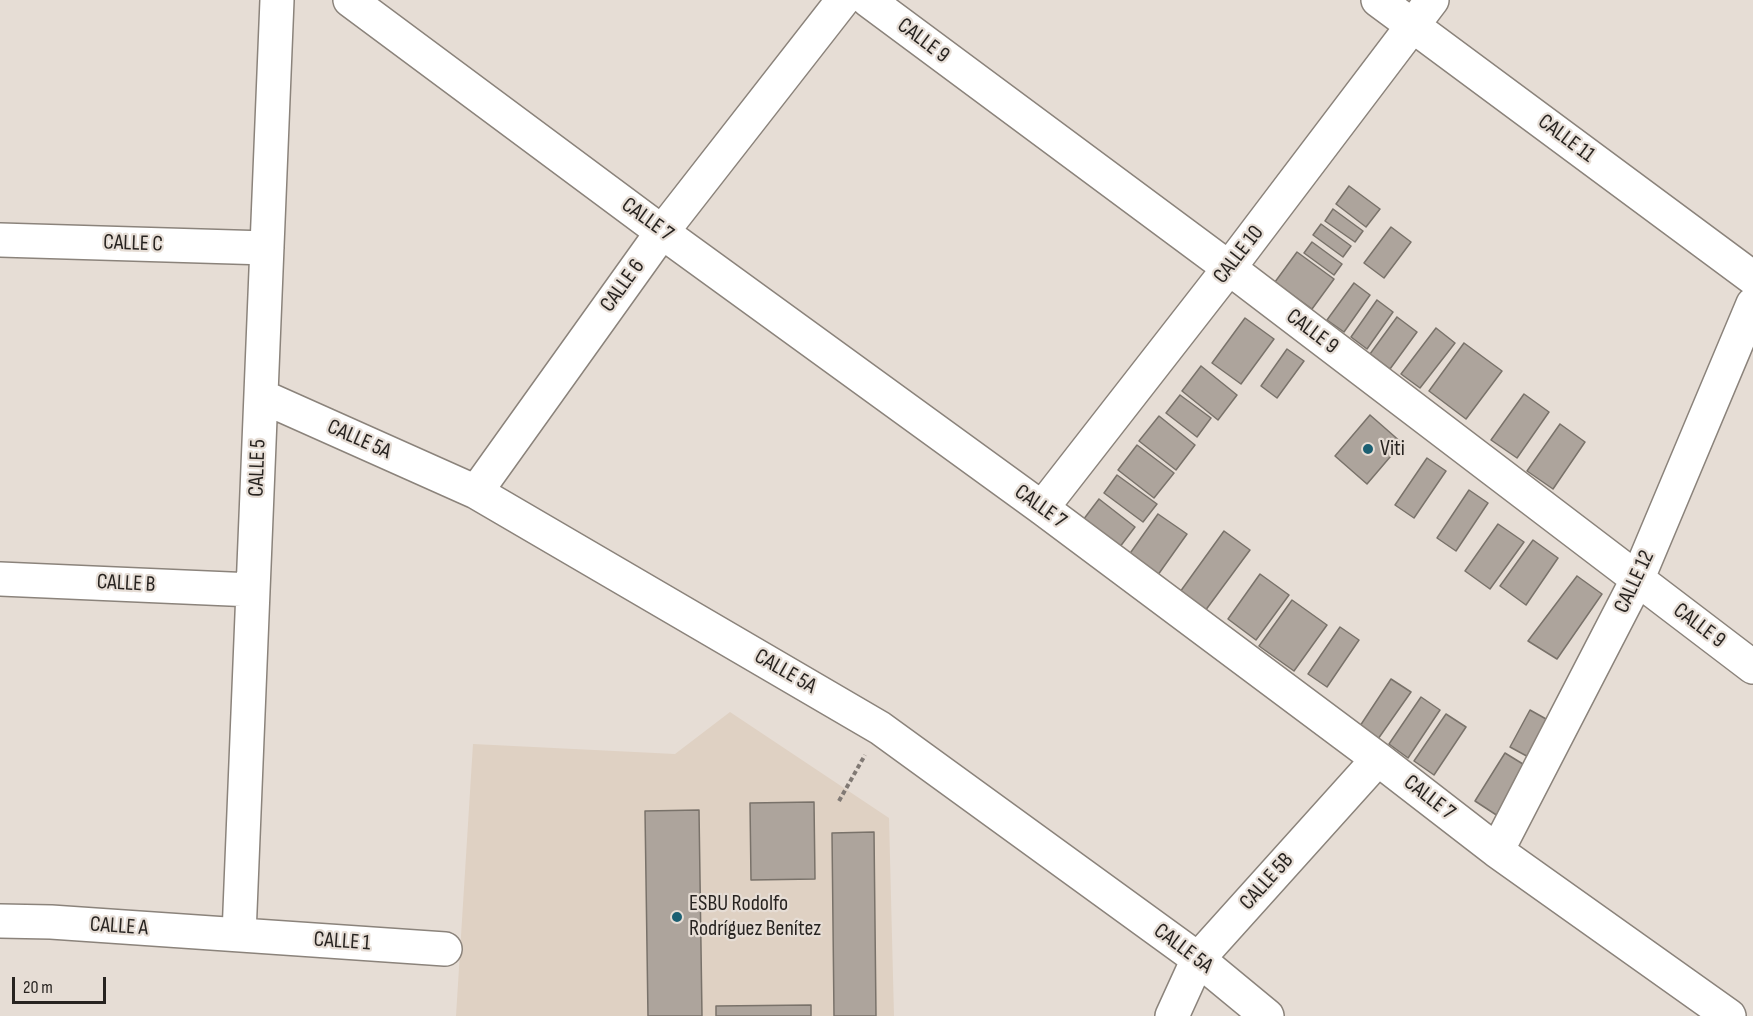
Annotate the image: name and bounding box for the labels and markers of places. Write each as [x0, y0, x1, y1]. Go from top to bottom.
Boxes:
place label: Viti [1380, 436, 1405, 462]
marker: Viti [1361, 442, 1375, 456]
place label: ESBU Rodolfo Rodríguez Benítez [689, 891, 821, 942]
marker: ESBU Rodolfo Rodríguez Benítez [670, 910, 684, 924]

